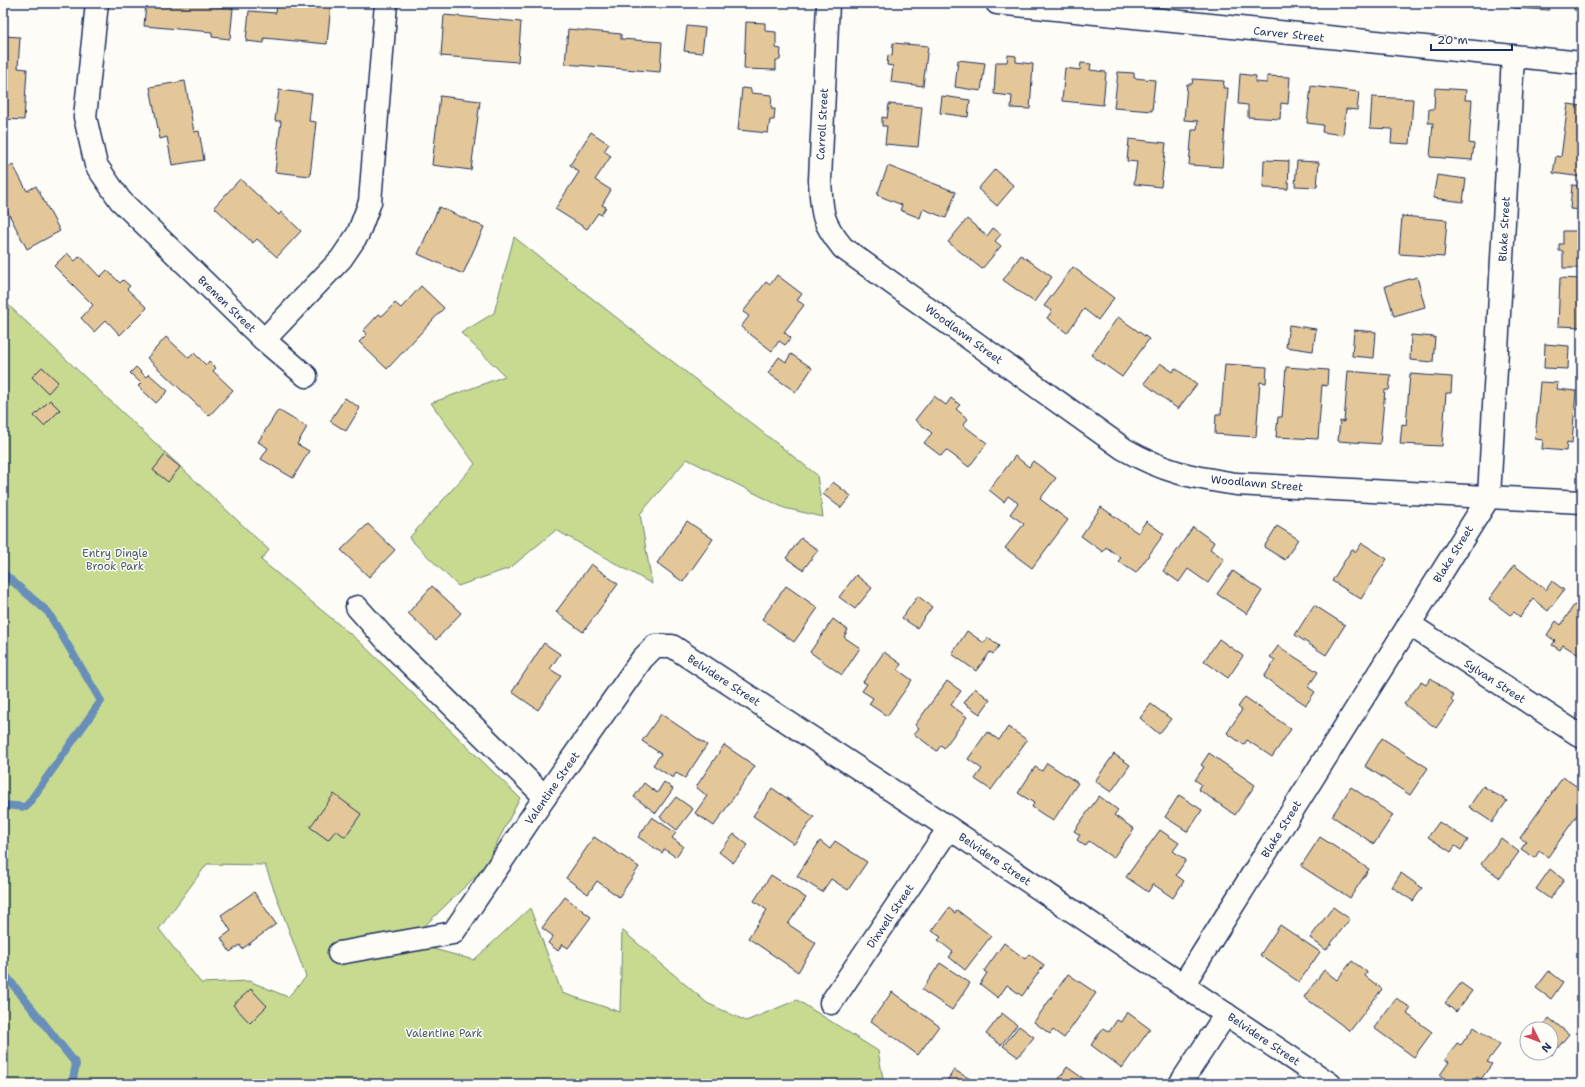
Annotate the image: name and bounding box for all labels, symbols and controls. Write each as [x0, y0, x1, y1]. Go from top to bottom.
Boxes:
street label: Carver Street [1253, 23, 1325, 46]
scale bar [1431, 26, 1512, 52]
text: 20 m [1437, 32, 1468, 48]
street label: Carroll Street [813, 87, 832, 160]
street label: Blake Street [1495, 196, 1514, 262]
street label: Bremen Street [194, 273, 259, 336]
street label: Woodlawn Street [922, 301, 1006, 368]
street label: Woodlawn Street [1210, 472, 1304, 495]
street label: Blake Street [1430, 523, 1477, 586]
park label: Entry Dingle Brook Park [82, 546, 148, 574]
street label: Belvidere Street [684, 651, 763, 710]
street label: Sylvan Street [1461, 656, 1529, 707]
street label: Valentine Street [522, 749, 583, 828]
street label: Blake Street [1258, 798, 1305, 861]
street label: Belvidere Street [956, 830, 1034, 889]
street label: Dixwell Street [863, 881, 918, 951]
street label: Belvidere Street [1225, 1010, 1303, 1069]
north arrow [1519, 1021, 1559, 1061]
park label: Valentine Park [405, 1026, 483, 1041]
text: N [1537, 1039, 1555, 1056]

